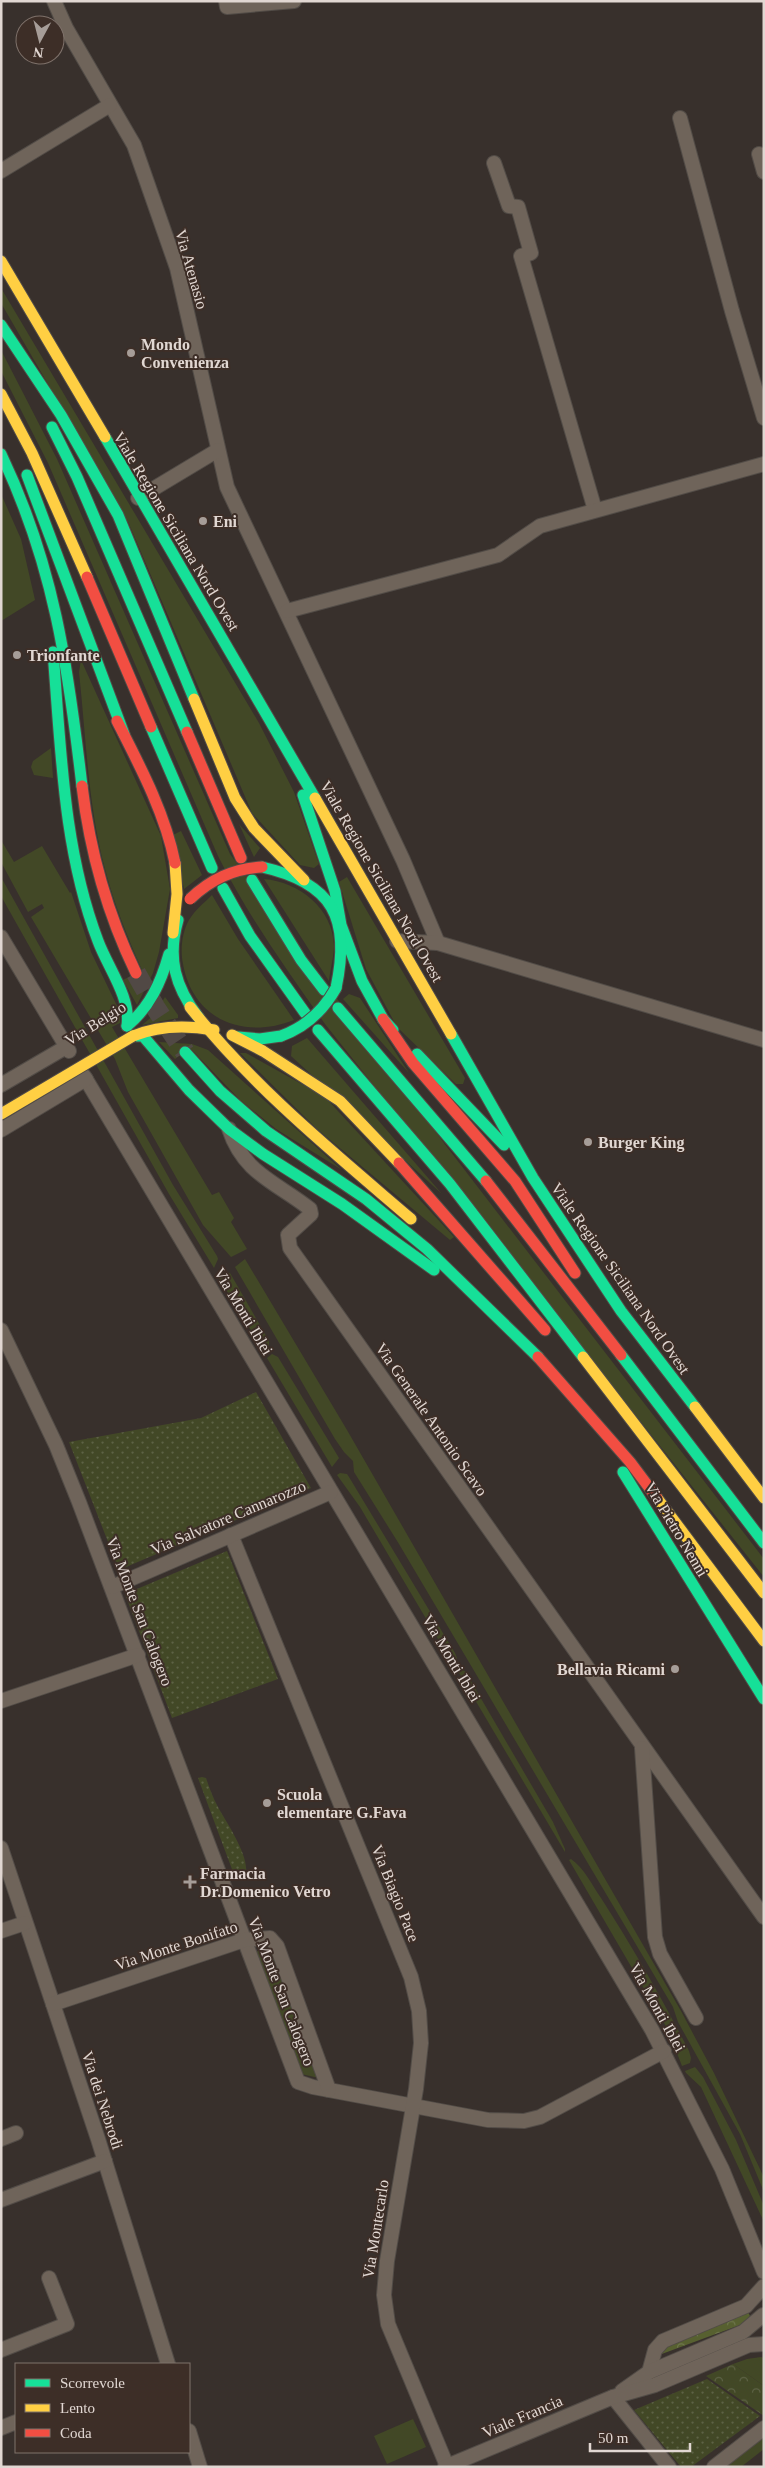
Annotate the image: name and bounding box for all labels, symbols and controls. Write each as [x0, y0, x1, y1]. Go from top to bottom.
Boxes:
north arrow [15, 15, 65, 65]
text: N [33, 44, 44, 60]
street label: Via Atenasio [172, 227, 211, 311]
place label: Mondo Convenienza [141, 336, 229, 371]
marker: Mondo Convenienza [125, 347, 137, 359]
street label: Viale Regione Siciliana Nord Ovest [109, 429, 243, 635]
place label: Eni [213, 513, 238, 530]
marker: Eni [197, 515, 209, 527]
place label: Trionfante [27, 647, 100, 664]
marker: Trionfante [11, 649, 23, 661]
street label: Viale Regione Siciliana Nord Ovest [316, 778, 447, 986]
street label: Via Belgio [62, 998, 129, 1050]
place label: Burger King [598, 1134, 684, 1152]
marker: Burger King [582, 1136, 594, 1148]
street label: Viale Regione Siciliana Nord Ovest [547, 1180, 694, 1378]
street label: Via Monti Iblei [211, 1265, 277, 1358]
street label: Via Generale Antonio Scavo [372, 1340, 491, 1499]
street label: Via Salvatore Cannarozzo [148, 1477, 308, 1558]
street label: Via Pietro Nenni [642, 1479, 712, 1580]
street label: Via Monte San Calogero [102, 1534, 176, 1689]
street label: Via Monti Iblei [419, 1612, 485, 1705]
place label: Bellavia Ricami [557, 1661, 666, 1678]
marker: Bellavia Ricami [669, 1663, 681, 1675]
place label: Scuola elementare G.Fava [277, 1786, 406, 1821]
marker: Scuola elementare G.Fava [261, 1797, 273, 1809]
street label: Via Biagio Pace [367, 1842, 423, 1945]
place label: Farmacia Dr.Domenico Vetro [200, 1865, 331, 1900]
marker: Farmacia Dr.Domenico Vetro [184, 1876, 196, 1888]
street label: Via Monte San Calogero [244, 1914, 318, 2069]
street label: Via Monte Bonifato [113, 1918, 240, 1973]
street label: Via Monti Iblei [626, 1960, 689, 2055]
street label: Via dei Nebrodi [79, 2049, 127, 2152]
street label: Via Montecarlo [359, 2178, 392, 2280]
legend [15, 2363, 190, 2453]
text: Scorrevole [60, 2375, 125, 2391]
street label: Viale Francia [479, 2392, 565, 2441]
text: Lento [60, 2400, 95, 2416]
scale bar [590, 2420, 690, 2452]
text: Coda [60, 2425, 92, 2441]
text: 50 m [598, 2430, 629, 2446]

